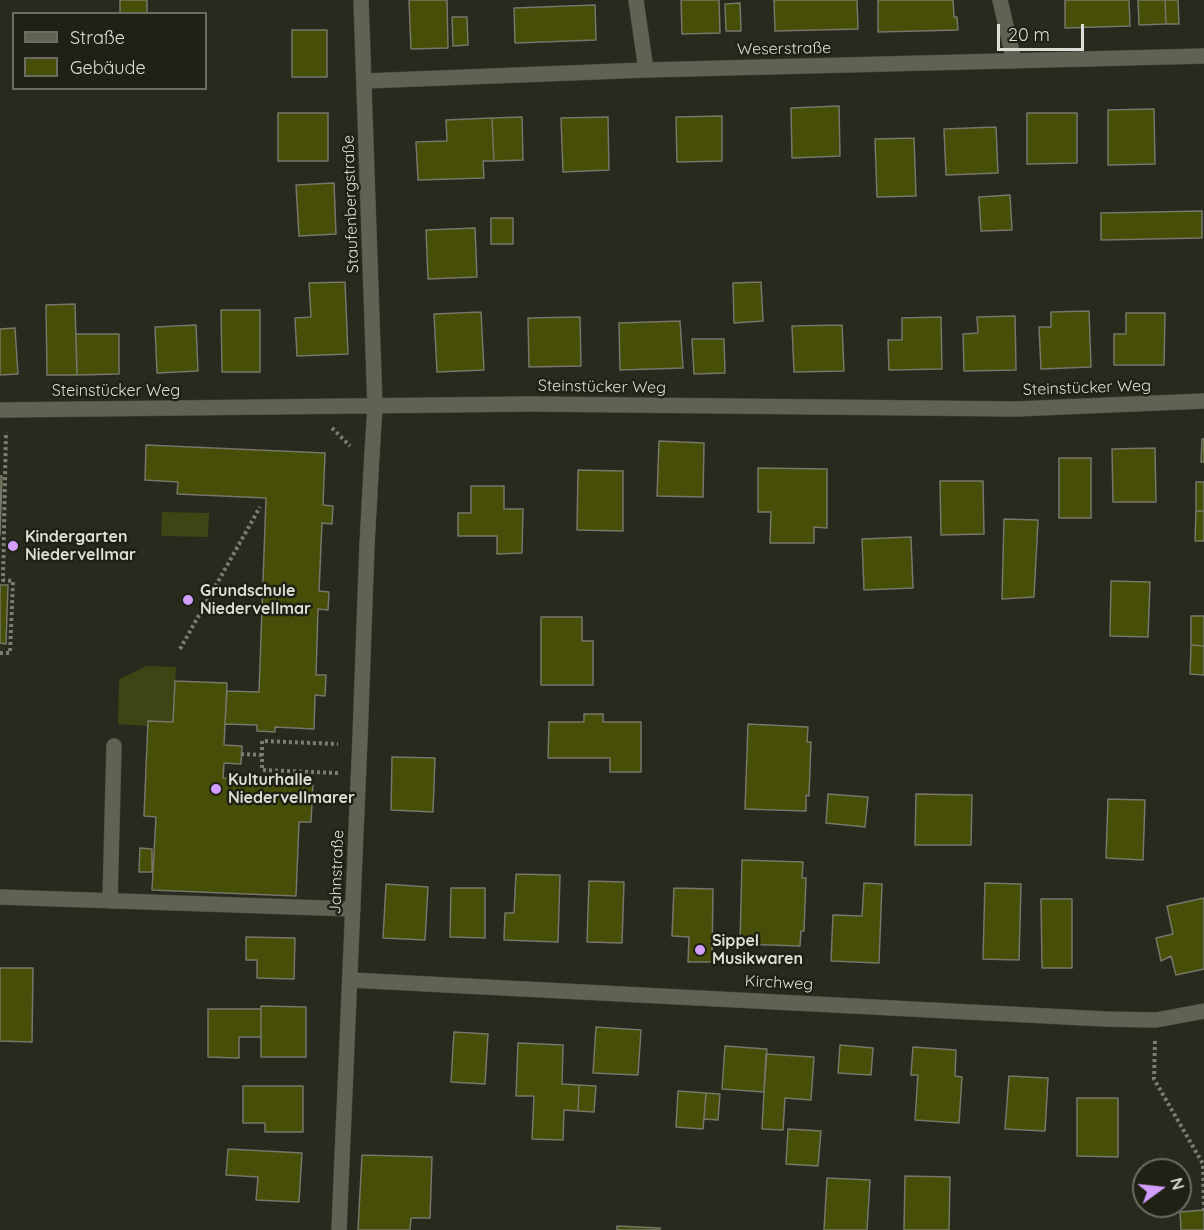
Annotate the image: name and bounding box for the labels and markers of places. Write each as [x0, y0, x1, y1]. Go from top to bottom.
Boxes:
place label: Kindergarten Niedervellmar [25, 527, 136, 565]
marker: Kindergarten Niedervellmar [6, 539, 20, 553]
place label: Grundschule Niedervellmar [200, 581, 311, 619]
marker: Grundschule Niedervellmar [181, 593, 195, 607]
place label: Kulturhalle Niedervellmarer [228, 770, 355, 808]
marker: Kulturhalle Niedervellmarer [209, 782, 223, 796]
place label: Sippel Musikwaren [712, 931, 803, 969]
marker: Sippel Musikwaren [693, 943, 707, 957]

